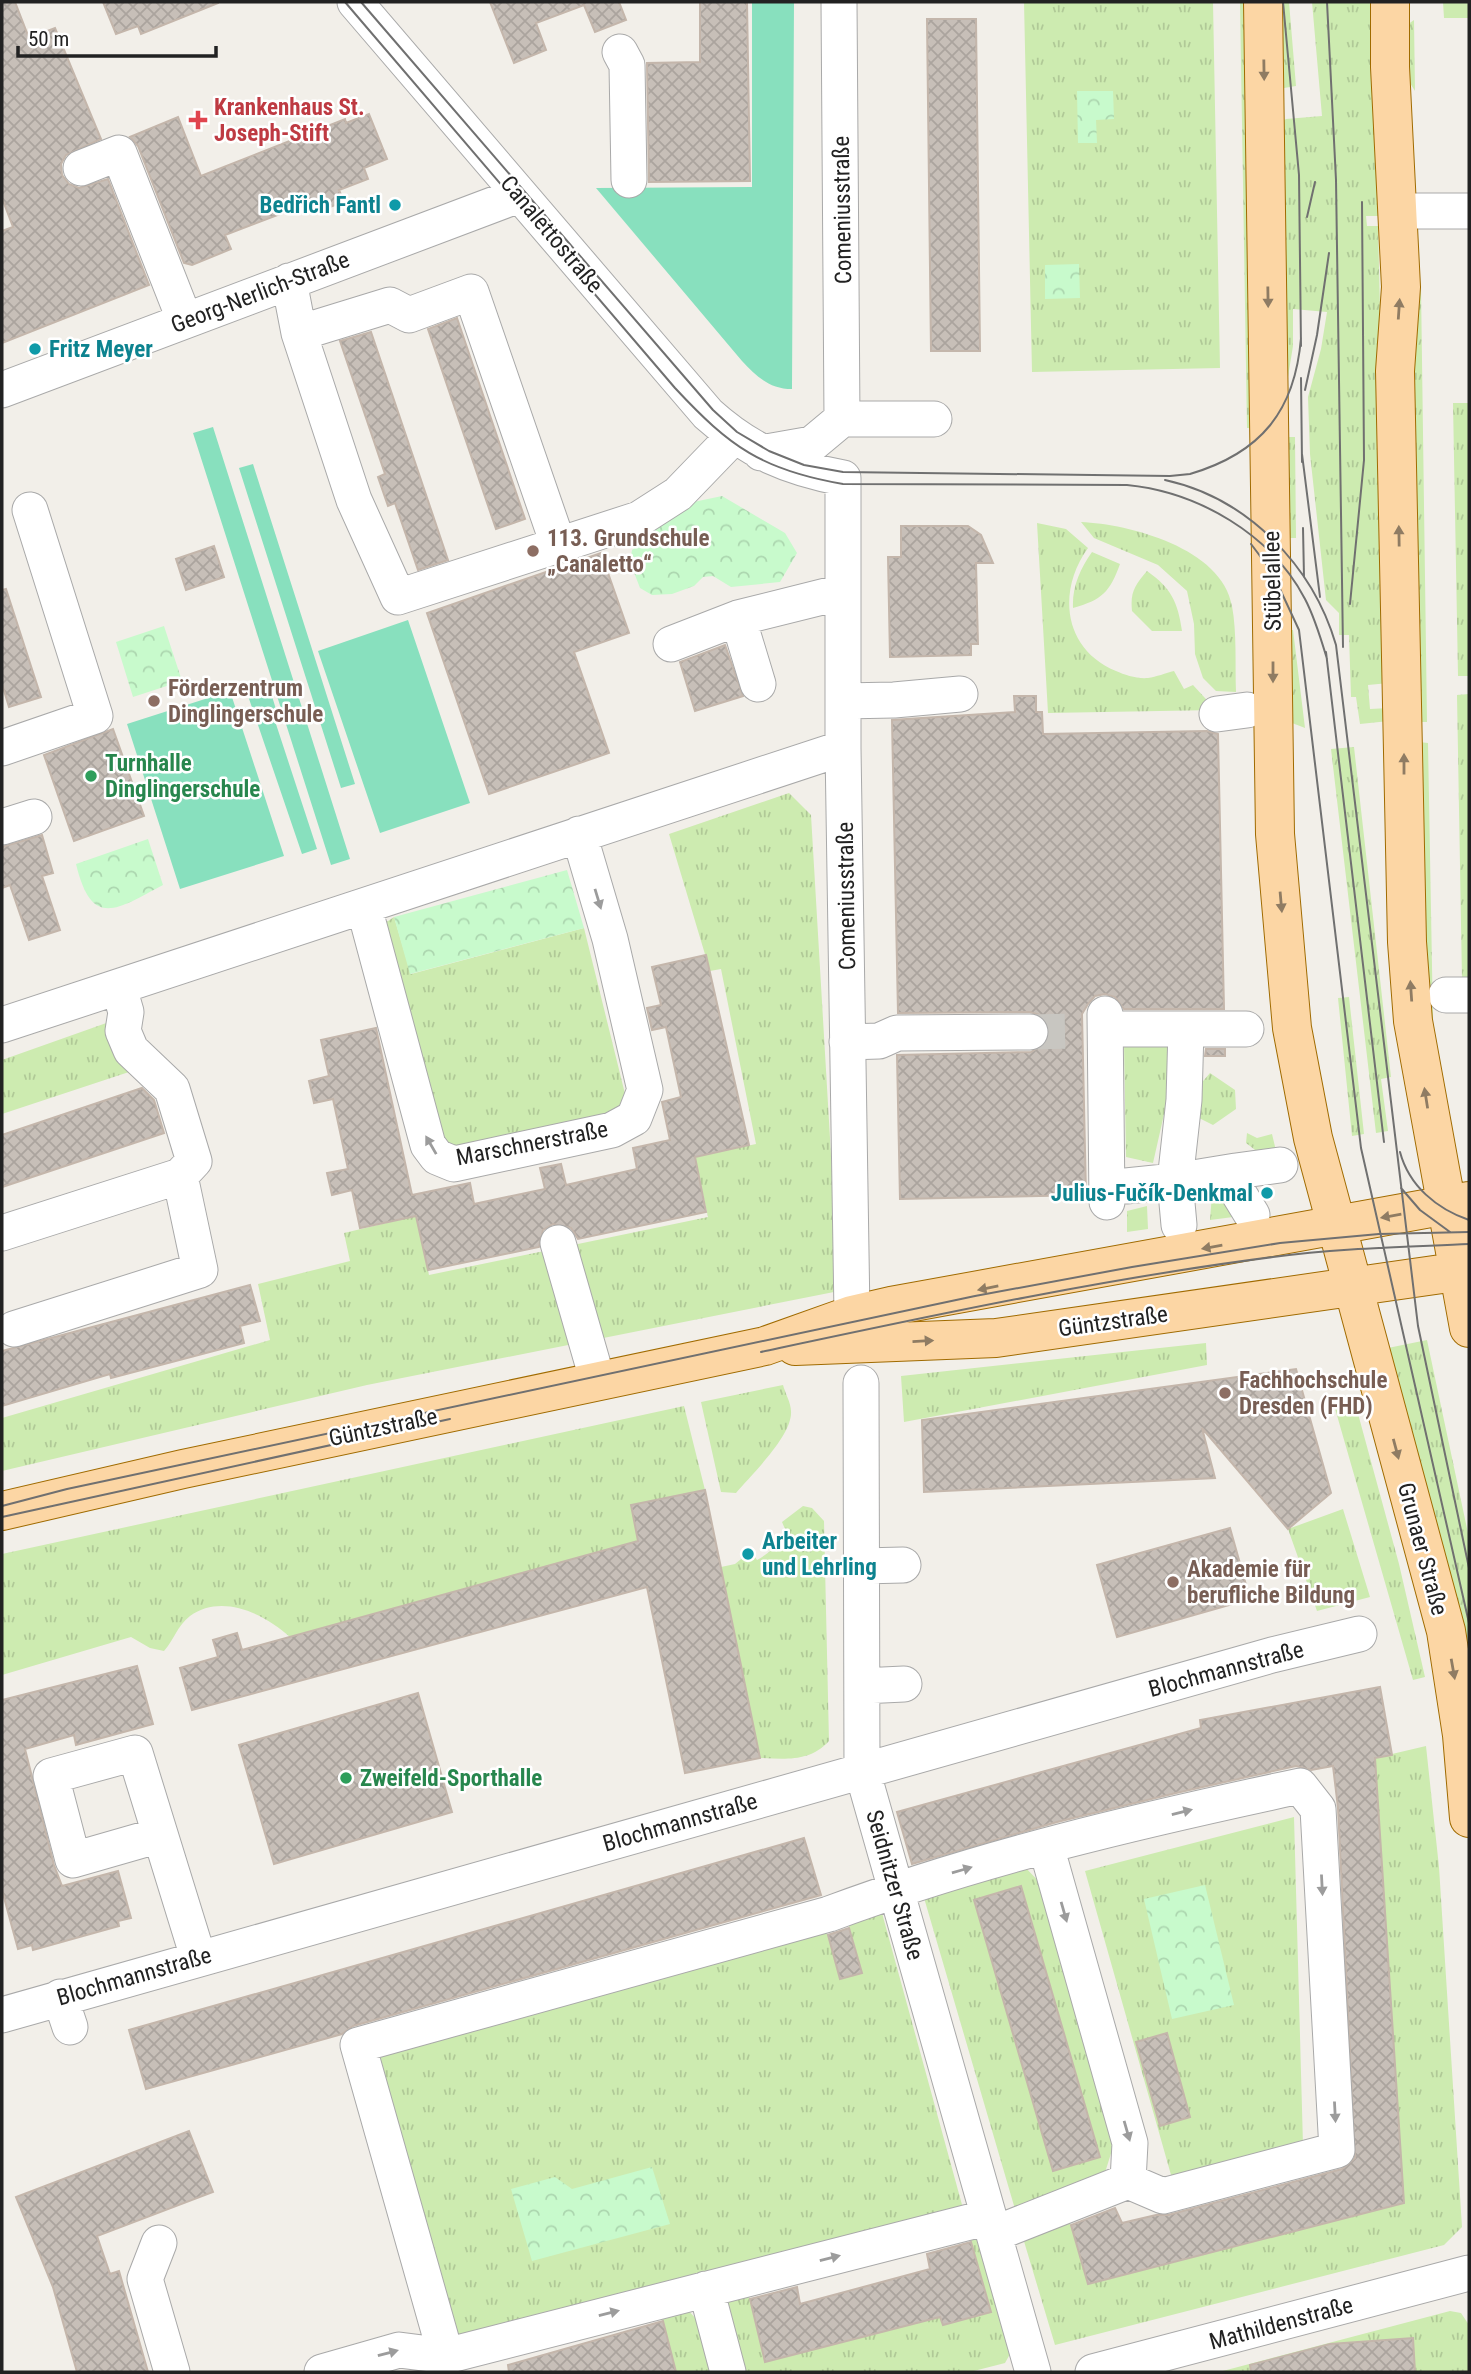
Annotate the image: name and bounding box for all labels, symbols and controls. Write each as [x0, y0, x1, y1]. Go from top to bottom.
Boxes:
scale bar [18, 14, 215, 58]
text: 50 m [28, 27, 69, 51]
one-way arrow [1259, 59, 1270, 81]
place label: Krankenhaus St. Joseph-Stift [214, 94, 365, 147]
marker: Krankenhaus St. Joseph-Stift [188, 110, 208, 130]
street label: Comeniusstraße [828, 136, 857, 284]
street label: Canalettostraße [495, 170, 609, 298]
place label: Bedřich Fantl [260, 192, 381, 219]
marker: Bedřich Fantl [387, 197, 403, 213]
street label: Georg-Nerlich-Straße [167, 246, 353, 339]
one-way arrow [1262, 287, 1274, 309]
one-way arrow [1394, 298, 1405, 320]
place label: Fritz Meyer [49, 336, 153, 363]
marker: Fritz Meyer [27, 341, 43, 357]
place label: 113. Grundschule „Canaletto“ [547, 525, 709, 578]
one-way arrow [1393, 525, 1405, 547]
street label: Stübelallee [1258, 531, 1287, 631]
marker: 113. Grundschule „Canaletto“ [525, 543, 541, 559]
one-way arrow [1267, 661, 1279, 683]
place label: Förderzentrum Dinglingerschule [168, 675, 323, 728]
marker: Förderzentrum Dinglingerschule [146, 693, 162, 709]
place label: Turnhalle Dinglingerschule [105, 750, 260, 803]
one-way arrow [1398, 753, 1410, 775]
marker: Turnhalle Dinglingerschule [83, 768, 99, 784]
street label: Comeniusstraße [832, 822, 861, 970]
one-way arrow [594, 889, 604, 910]
one-way arrow [1276, 891, 1287, 913]
one-way arrow [1405, 980, 1416, 1002]
one-way arrow [1420, 1087, 1431, 1109]
street label: Marschnerstraße [454, 1116, 610, 1171]
one-way arrow [425, 1136, 437, 1155]
place label: Julius-Fučík-Denkmal [1051, 1180, 1253, 1207]
marker: Julius-Fučík-Denkmal [1259, 1185, 1275, 1201]
one-way arrow [1380, 1211, 1402, 1222]
one-way arrow [1201, 1242, 1223, 1253]
one-way arrow [977, 1283, 999, 1294]
street label: Güntzstraße [1057, 1300, 1170, 1343]
one-way arrow [913, 1336, 935, 1347]
place label: Fachhochschule Dresden (FHD) [1239, 1367, 1387, 1420]
marker: Fachhochschule Dresden (FHD) [1217, 1385, 1233, 1401]
street label: Güntzstraße [326, 1403, 440, 1452]
one-way arrow [1391, 1438, 1402, 1460]
street label: Grunaer Straße [1392, 1480, 1453, 1618]
place label: Arbeiter und Lehrling [762, 1528, 877, 1581]
marker: Arbeiter und Lehrling [740, 1546, 756, 1562]
place label: Akademie für berufliche Bildung [1187, 1556, 1355, 1609]
marker: Akademie für berufliche Bildung [1165, 1574, 1181, 1590]
street label: Blochmannstraße [1146, 1636, 1307, 1703]
one-way arrow [1448, 1659, 1459, 1681]
place label: Zweifeld-Sporthalle [360, 1765, 542, 1792]
marker: Zweifeld-Sporthalle [338, 1770, 354, 1786]
street label: Blochmannstraße [600, 1788, 760, 1857]
one-way arrow [1171, 1806, 1193, 1817]
street label: Seidnitzer Straße [860, 1807, 929, 1963]
one-way arrow [951, 1864, 972, 1874]
one-way arrow [1317, 1875, 1328, 1897]
one-way arrow [1060, 1902, 1070, 1923]
street label: Blochmannstraße [54, 1942, 214, 2011]
one-way arrow [1330, 2102, 1341, 2124]
one-way arrow [1122, 2120, 1132, 2141]
one-way arrow [819, 2252, 841, 2263]
street label: Mathildenstraße [1206, 2291, 1356, 2356]
one-way arrow [599, 2307, 621, 2318]
one-way arrow [378, 2348, 399, 2358]

